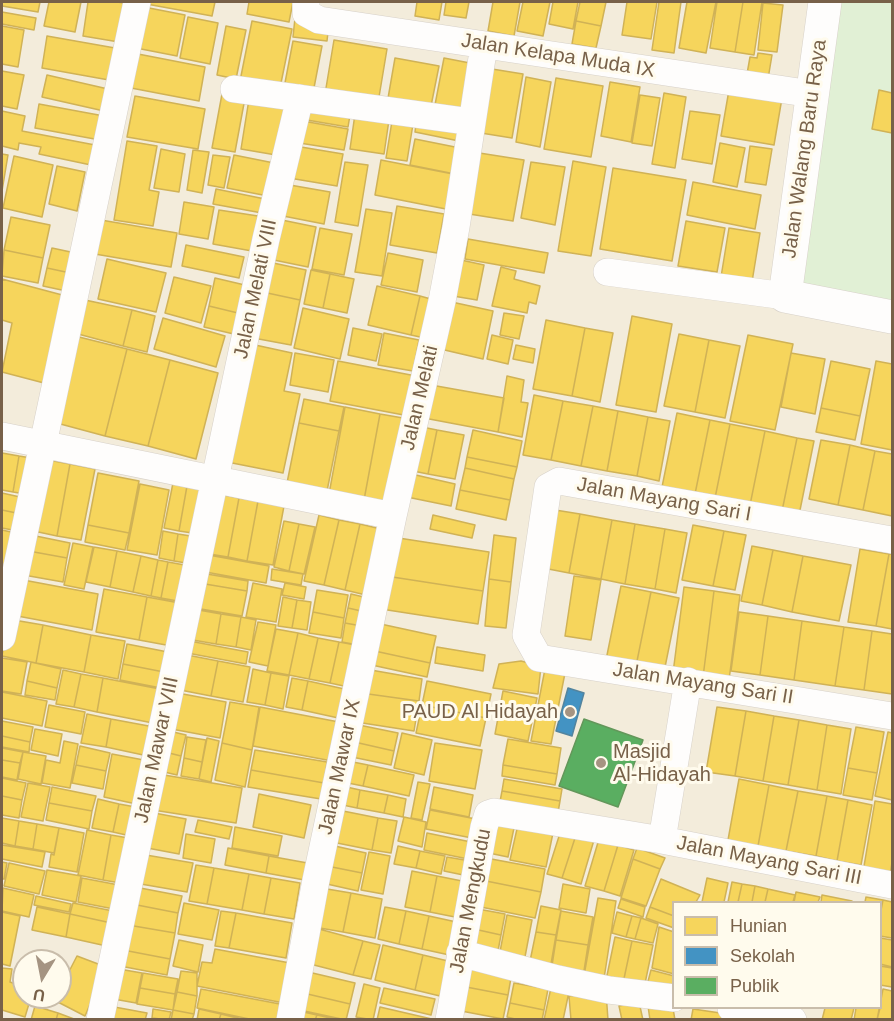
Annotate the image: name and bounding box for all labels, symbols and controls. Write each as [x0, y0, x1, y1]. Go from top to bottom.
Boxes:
street label: Jalan Kelapa Muda IX [459, 29, 657, 83]
street label: Jalan Walang Baru Raya [778, 38, 832, 260]
street label: Jalan Melati VIII [229, 217, 283, 361]
street label: Jalan Melati [396, 343, 444, 453]
street label: Jalan Mayang Sari I [575, 473, 753, 527]
street label: Jalan Mayang Sari II [611, 658, 795, 710]
street label: Jalan Mawar VIII [130, 675, 184, 825]
street label: Jalan Mawar IX [314, 697, 366, 837]
place label: PAUD Al Hidayah [402, 700, 558, 724]
marker: PAUD Al Hidayah [563, 705, 577, 719]
place label: Masjid Al-Hidayah [613, 740, 711, 787]
marker: Masjid Al-Hidayah [594, 756, 608, 770]
street label: Jalan Mengkudu [445, 827, 497, 975]
street label: Jalan Mayang Sari III [675, 831, 863, 891]
legend [672, 901, 882, 1009]
text: Hunian [730, 916, 787, 936]
text: Sekolah [730, 946, 795, 966]
north arrow [12, 949, 72, 1009]
text: Publik [730, 976, 779, 996]
text: U [32, 986, 46, 1005]

